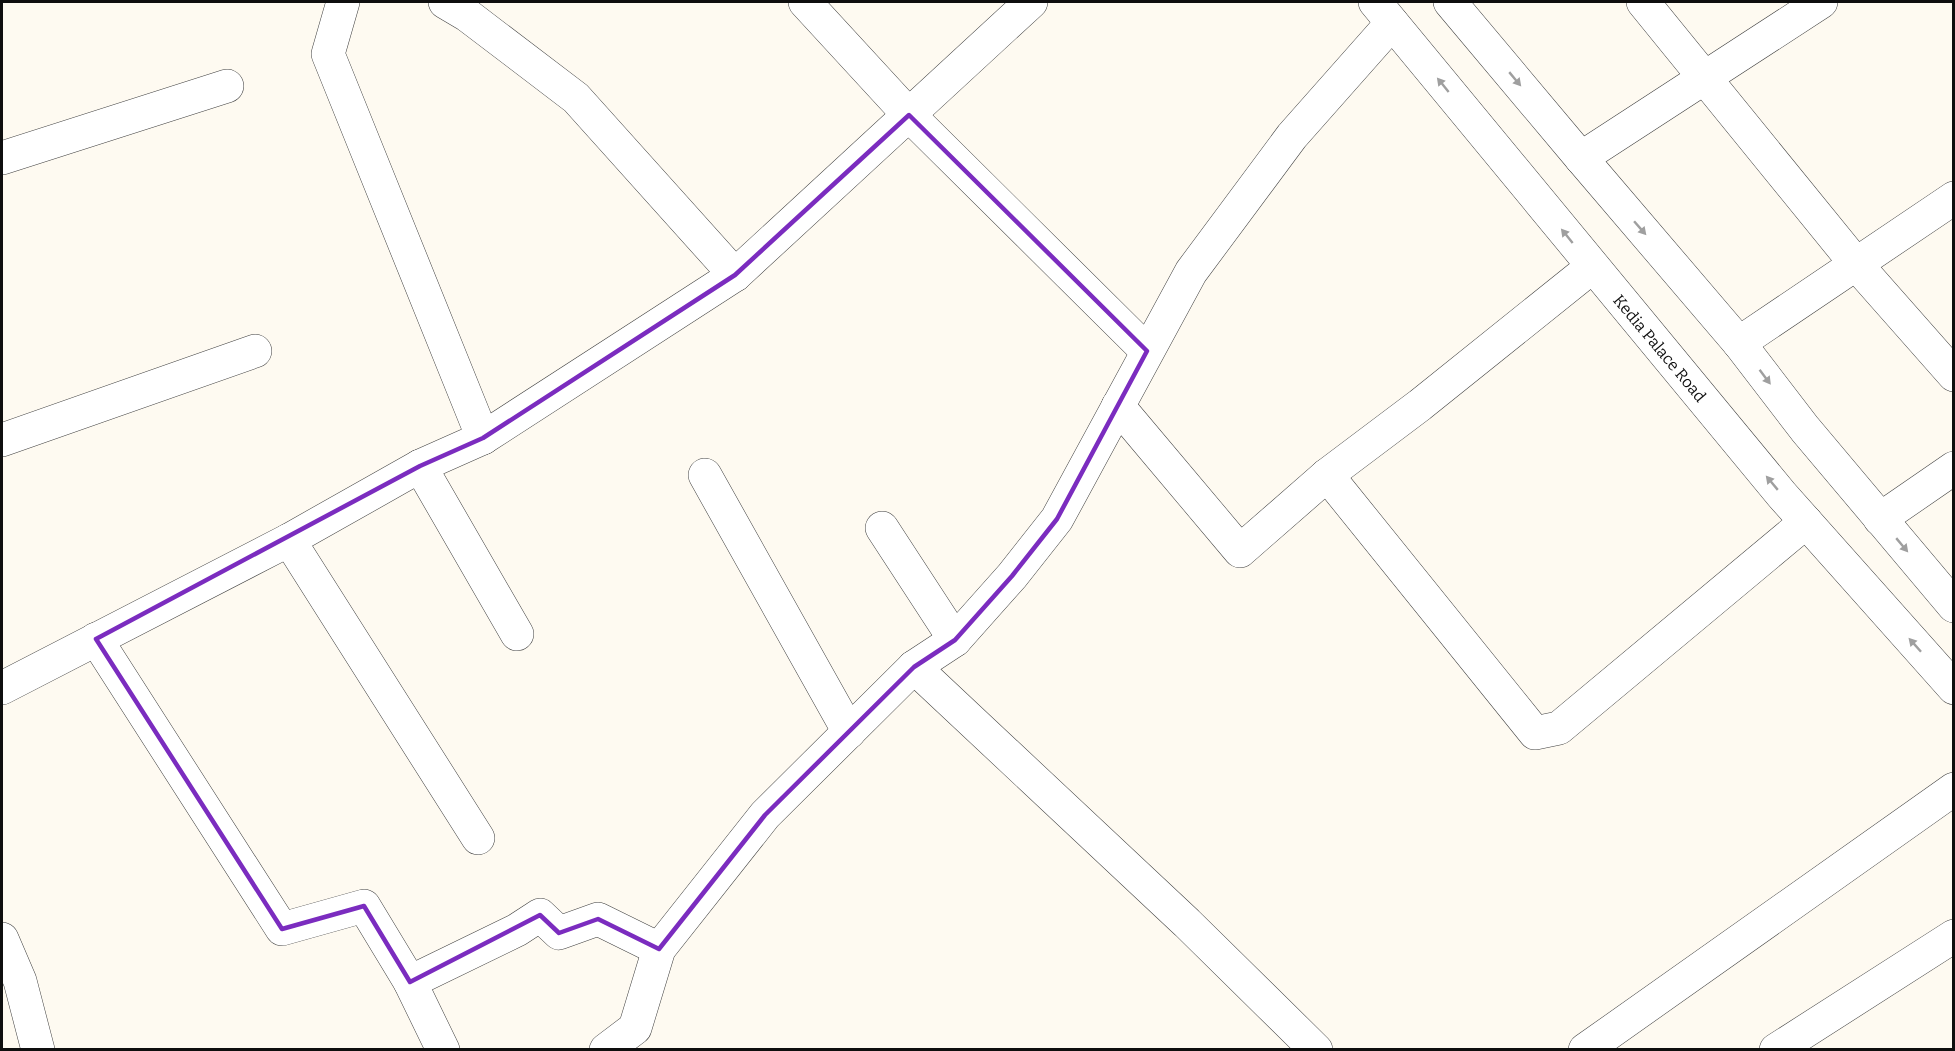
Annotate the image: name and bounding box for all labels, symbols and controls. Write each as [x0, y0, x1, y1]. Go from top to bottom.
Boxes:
one-way arrow [1508, 71, 1521, 87]
one-way arrow [1436, 77, 1449, 93]
one-way arrow [1633, 220, 1646, 235]
one-way arrow [1560, 228, 1573, 244]
street label: Kedia Palace Road [1609, 291, 1710, 406]
one-way arrow [1759, 370, 1771, 385]
one-way arrow [1766, 476, 1779, 491]
one-way arrow [1895, 537, 1908, 552]
one-way arrow [1908, 637, 1922, 652]

